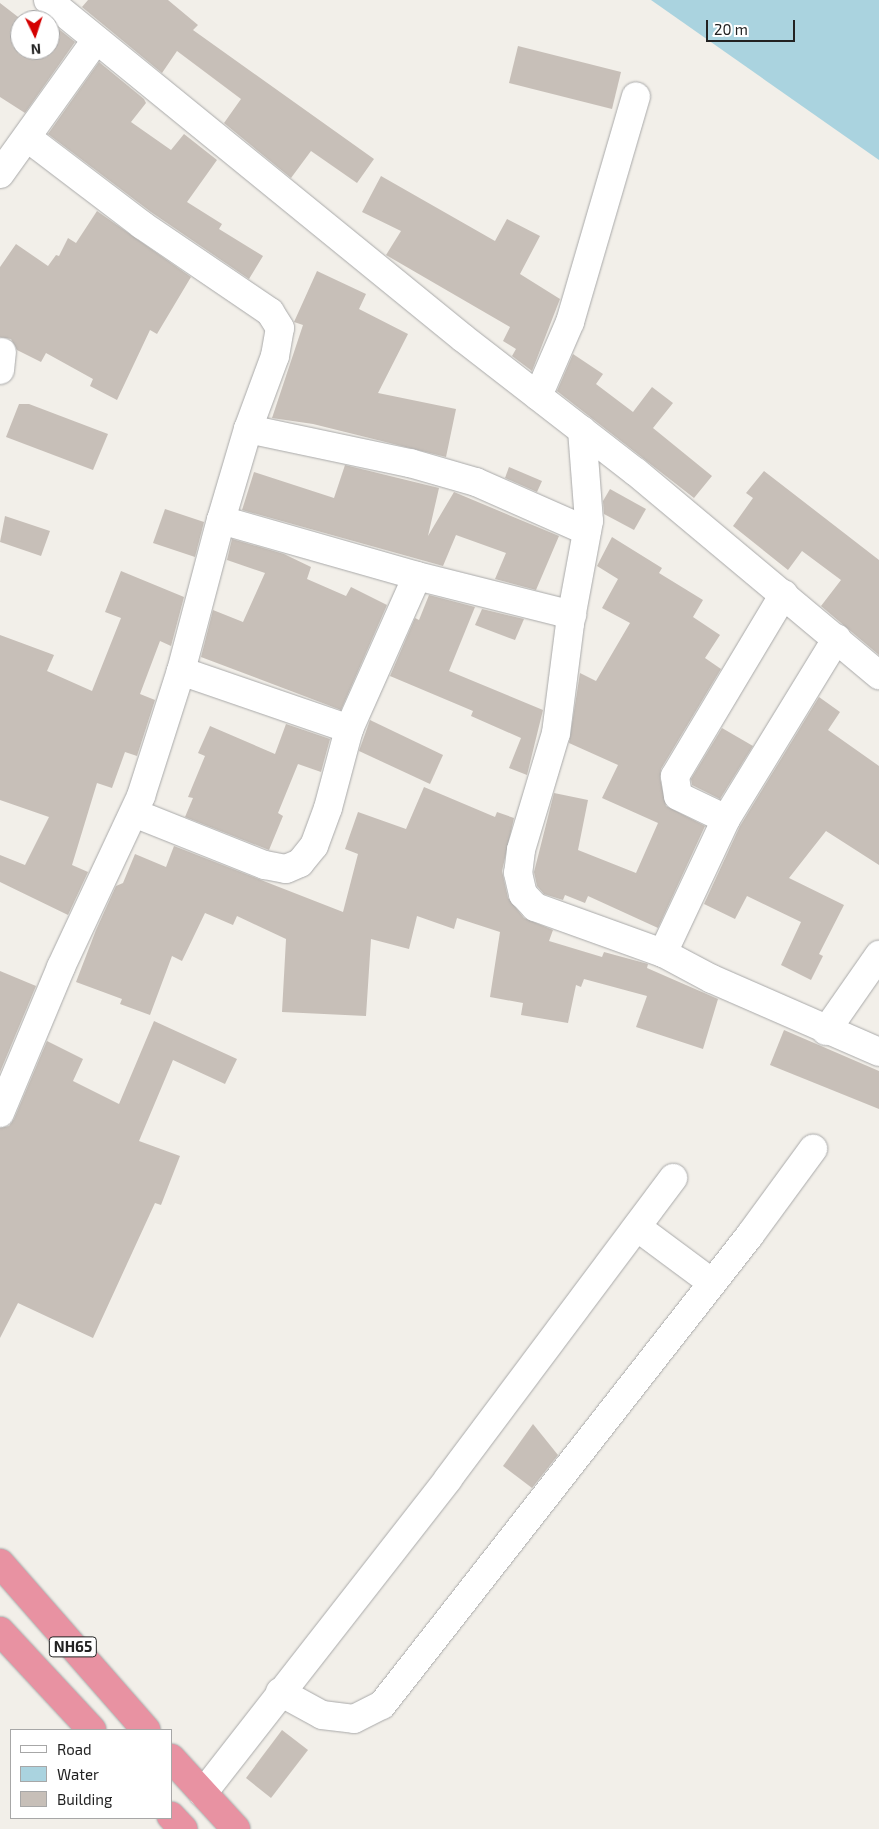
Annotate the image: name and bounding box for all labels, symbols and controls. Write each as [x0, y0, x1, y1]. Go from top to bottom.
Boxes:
north arrow [10, 10, 60, 60]
scale bar [709, 10, 798, 42]
text: 20 m [714, 20, 748, 38]
text: N [30, 41, 42, 58]
road number: NH65 [48, 1634, 98, 1660]
legend [10, 1729, 172, 1819]
text: Road [57, 1740, 92, 1758]
text: Water [57, 1765, 99, 1783]
text: Building [57, 1790, 112, 1808]

